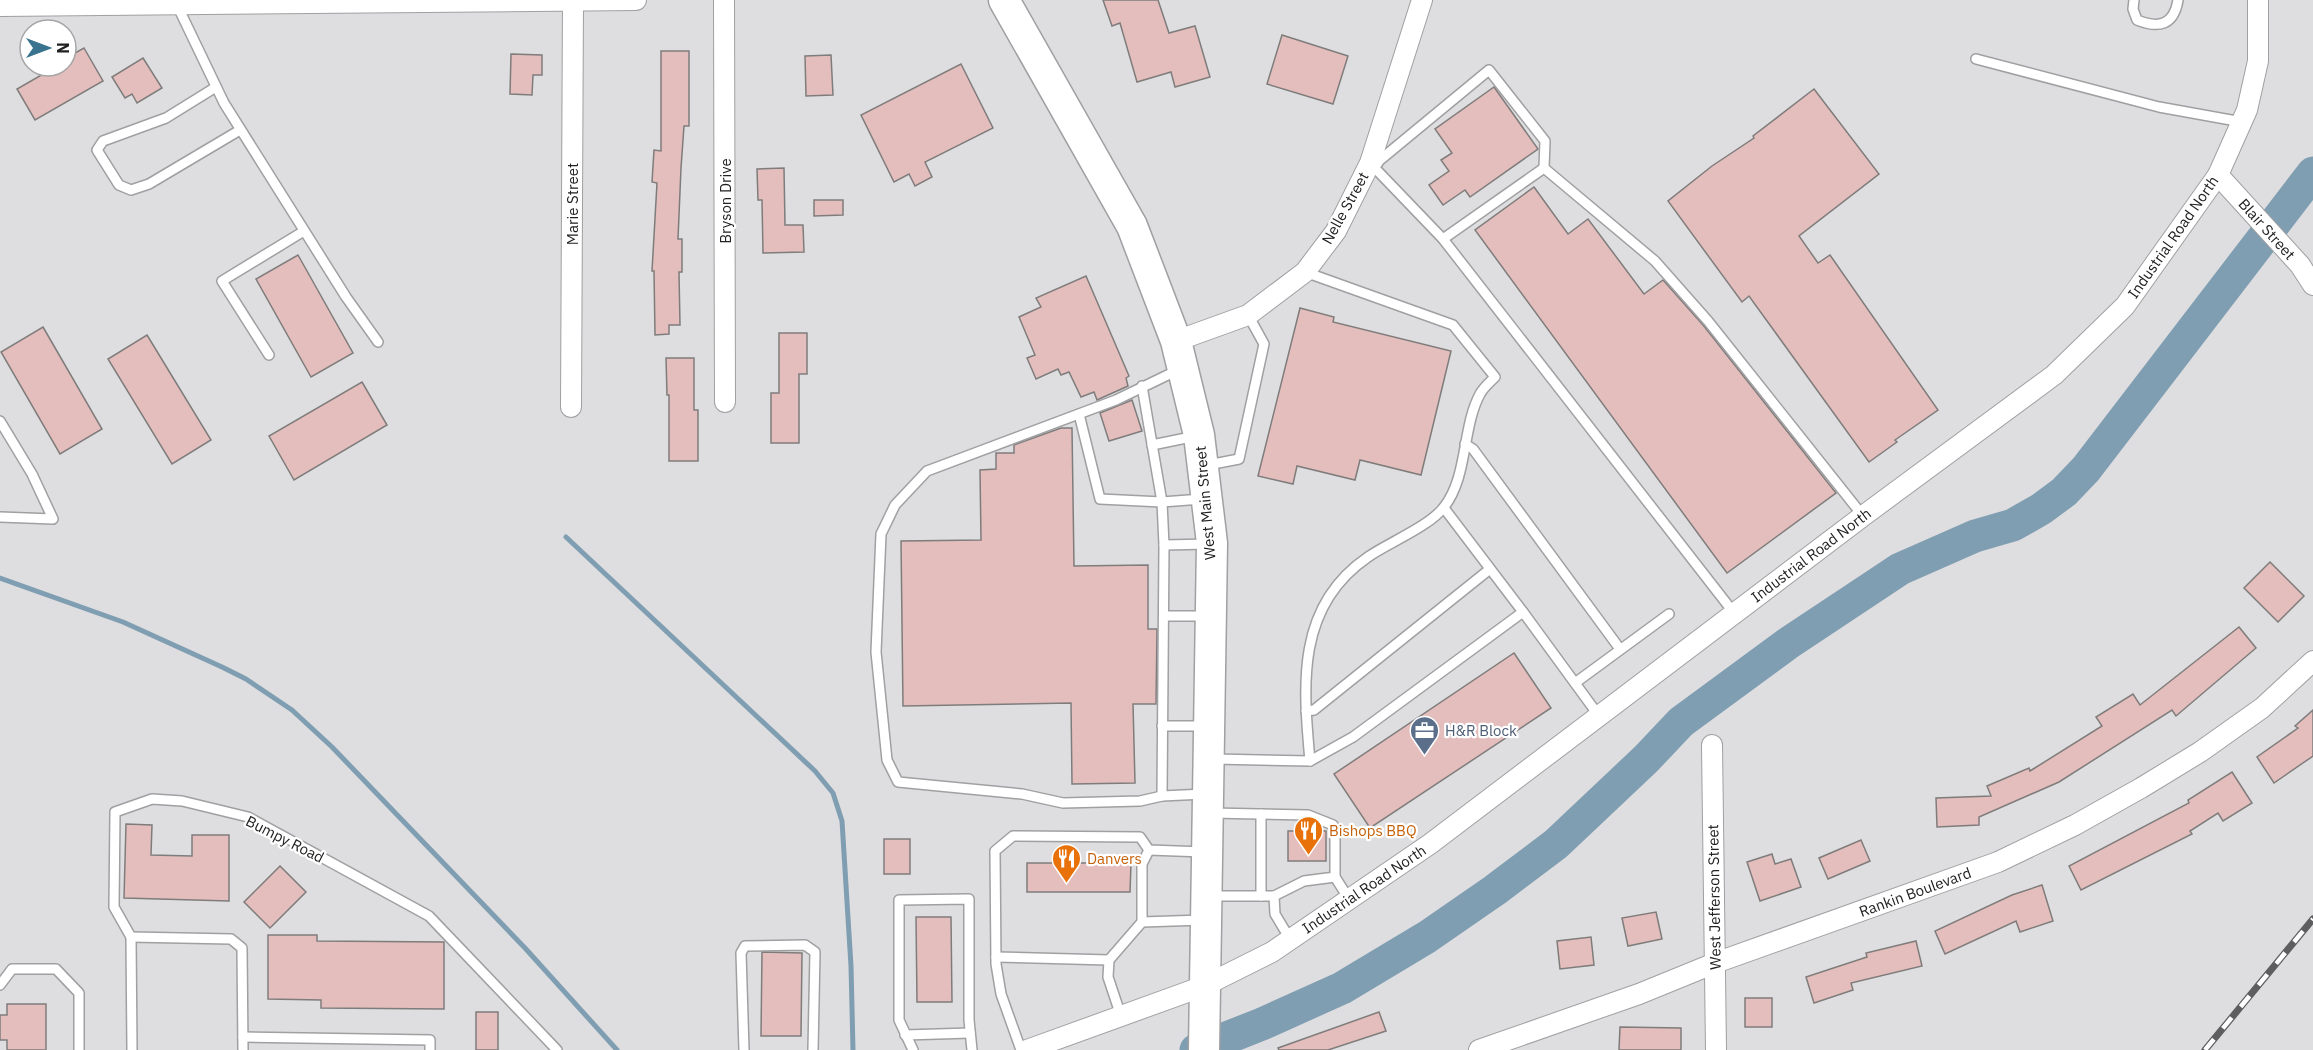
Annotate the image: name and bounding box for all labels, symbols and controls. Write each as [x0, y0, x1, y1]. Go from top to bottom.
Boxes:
north arrow [18, 18, 78, 78]
text: N [53, 42, 73, 54]
street label: Bryson Drive [716, 158, 735, 244]
street label: Marie Street [563, 163, 582, 245]
street label: Nelle Street [1317, 168, 1373, 248]
street label: Industrial Road North [2123, 172, 2223, 302]
street label: Blair Street [2235, 194, 2299, 264]
street label: West Main Street [1191, 445, 1219, 561]
street label: Industrial Road North [1747, 504, 1875, 606]
office icon: H&R Block [1408, 714, 1440, 756]
place label: H&R Block [1445, 721, 1517, 740]
street label: Bumpy Road [243, 811, 327, 867]
restaurant icon: Bishops BBQ [1292, 814, 1324, 856]
place label: Bishops BBQ [1329, 821, 1417, 840]
street label: West Jefferson Street [1703, 824, 1725, 970]
street label: Industrial Road North [1298, 840, 1430, 938]
restaurant icon: Danvers [1050, 842, 1082, 884]
place label: Danvers [1087, 849, 1142, 868]
street label: Rankin Boulevard [1856, 863, 1974, 921]

